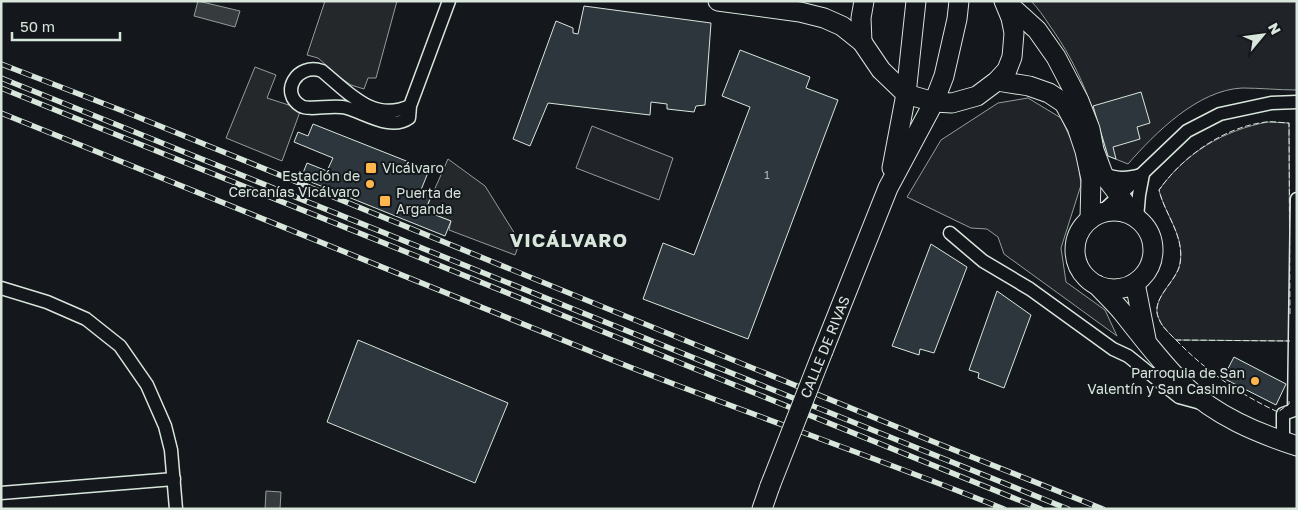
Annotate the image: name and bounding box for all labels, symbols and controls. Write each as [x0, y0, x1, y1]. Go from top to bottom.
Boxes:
scale bar [12, 10, 120, 42]
north arrow [1238, 10, 1288, 60]
text: 50 m [20, 17, 55, 35]
text: N [1265, 20, 1285, 37]
place label: Vicálvaro [382, 159, 444, 176]
marker: Vicálvaro [364, 161, 378, 175]
place label: Estación de Cercanías Vicálvaro [228, 167, 360, 200]
house number: 1 [764, 168, 770, 181]
marker: Estación de Cercanías Vicálvaro [364, 178, 376, 190]
place label: Puerta de Arganda [396, 184, 461, 217]
marker: Puerta de Arganda [378, 194, 392, 208]
district label: VICÁLVARO [510, 228, 628, 251]
street label: CALLE DE RIVAS [796, 293, 853, 400]
place label: Parroquia de San Valentín y San Casimiro [1087, 364, 1245, 397]
marker: Parroquia de San Valentín y San Casimiro [1249, 375, 1261, 387]

